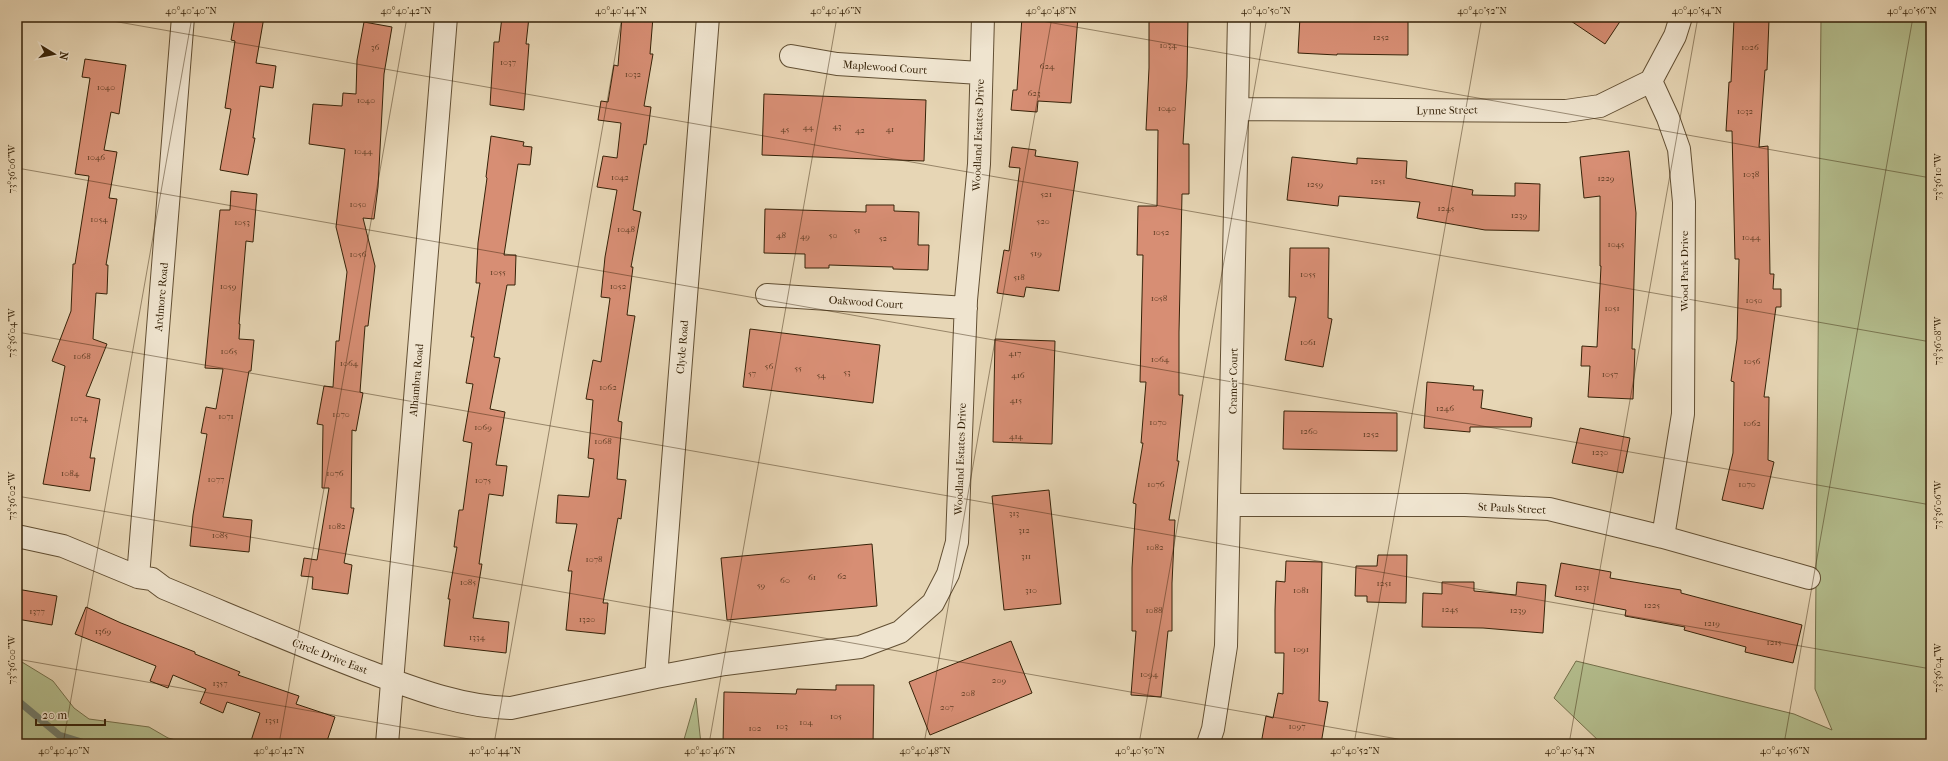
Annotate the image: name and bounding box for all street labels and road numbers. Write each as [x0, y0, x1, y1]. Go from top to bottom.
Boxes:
street label: Maplewood Court [842, 58, 928, 77]
street label: Woodland Estates Drive [970, 78, 987, 192]
street label: Lynne Street [1416, 103, 1478, 118]
street label: Wood Park Drive [1678, 230, 1691, 312]
street label: Ardmore Road [152, 261, 171, 333]
street label: Oakwood Court [828, 293, 904, 312]
street label: Clyde Road [674, 319, 691, 374]
street label: Alhambra Road [407, 342, 426, 418]
street label: Cramer Court [1226, 348, 1241, 414]
street label: Woodland Estates Drive [952, 402, 969, 516]
street label: St Pauls Street [1478, 500, 1546, 517]
street label: Circle Drive East [290, 636, 369, 677]

